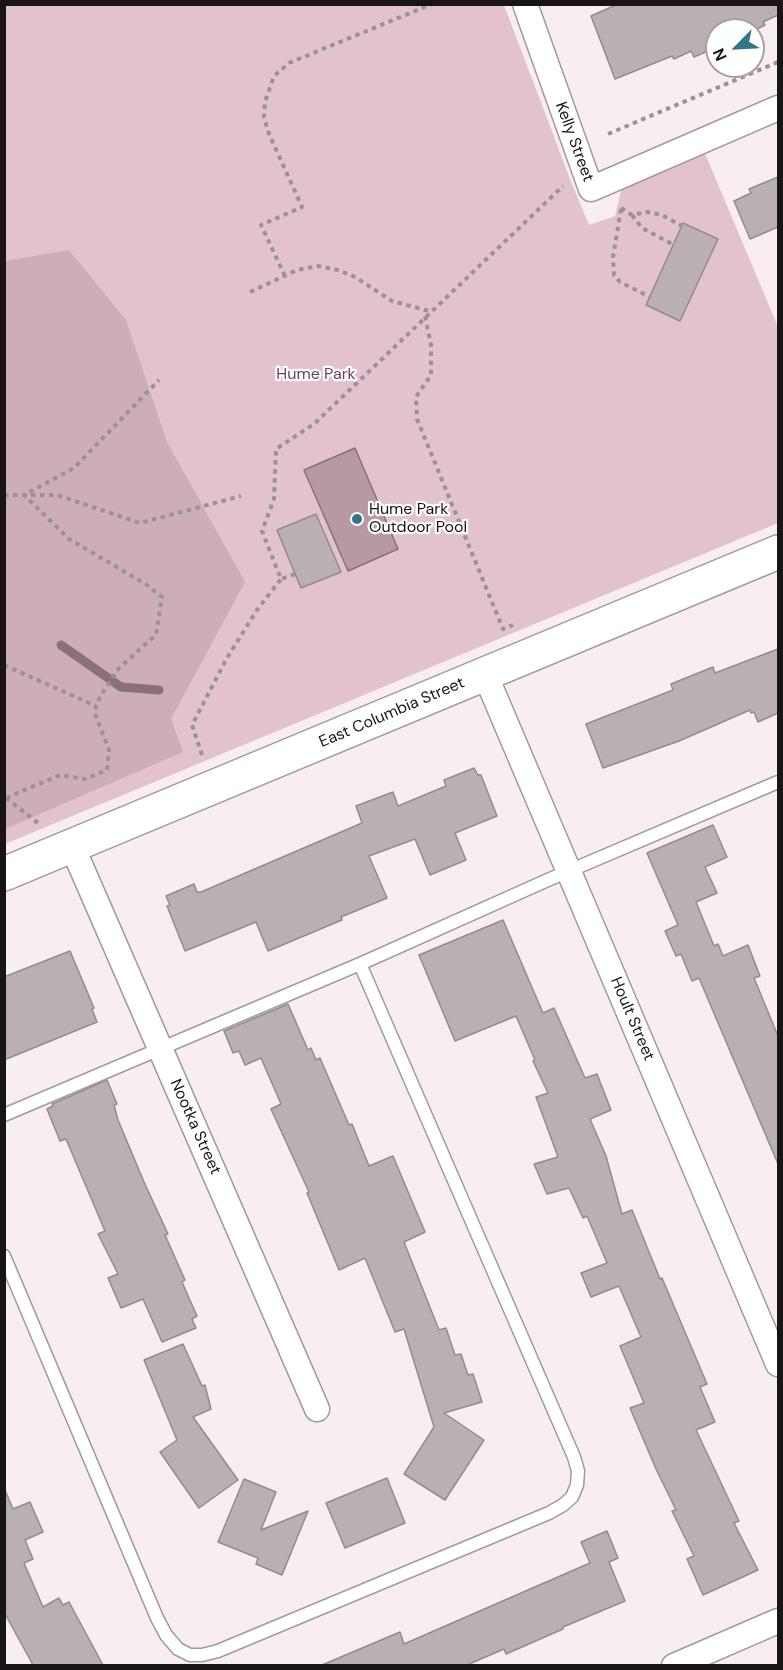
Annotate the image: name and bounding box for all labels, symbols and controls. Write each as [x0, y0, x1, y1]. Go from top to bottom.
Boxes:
north arrow [705, 18, 765, 78]
text: N [708, 45, 732, 64]
street label: Kelly Street [551, 99, 597, 185]
park label: Hume Park [276, 365, 356, 385]
place label: Hume Park Outdoor Pool [369, 500, 467, 538]
marker: Hume Park Outdoor Pool [350, 512, 364, 526]
street label: East Columbia Street [316, 674, 468, 752]
street label: Hoult Street [606, 974, 658, 1064]
street label: Nootka Street [165, 1076, 225, 1178]

